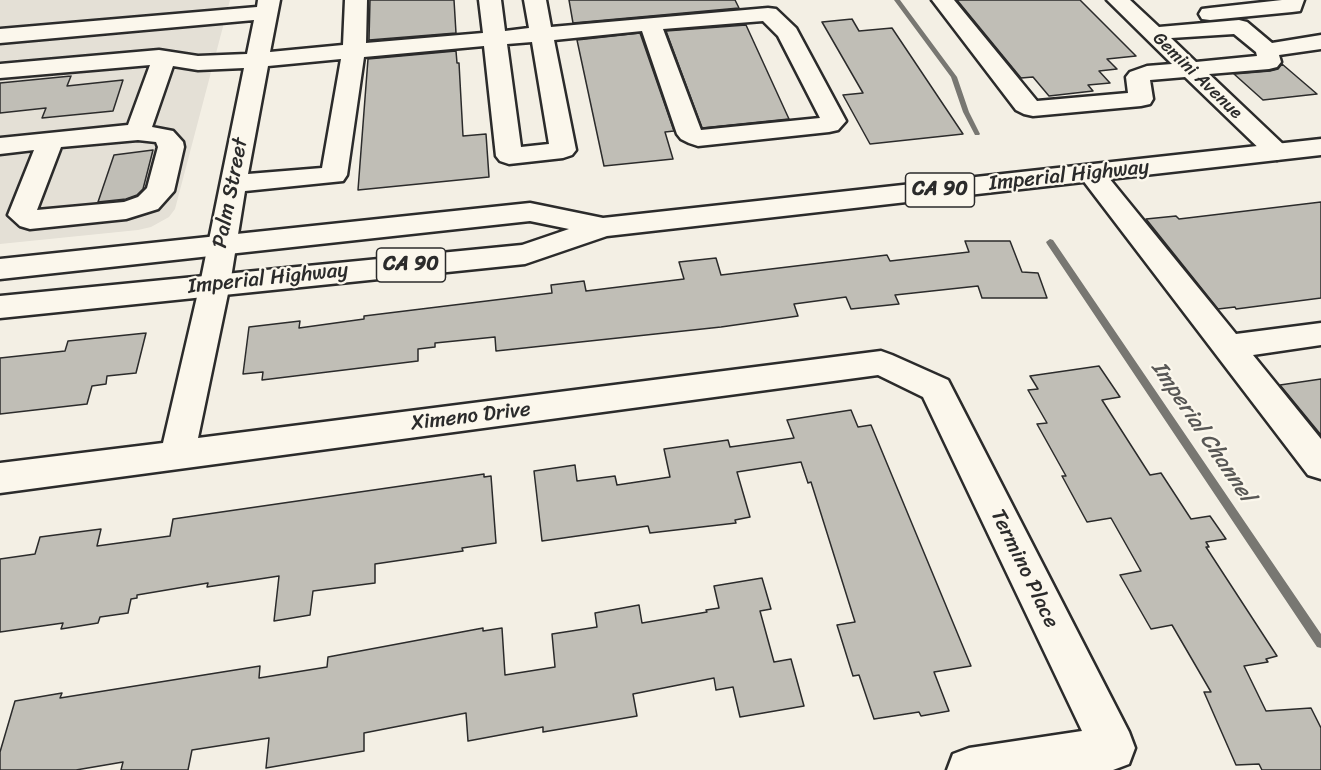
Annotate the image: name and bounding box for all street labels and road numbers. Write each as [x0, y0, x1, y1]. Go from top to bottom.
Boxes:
street label: Gemini Avenue [1148, 28, 1246, 124]
street label: Palm Street [208, 136, 254, 250]
street label: Imperial Highway [988, 155, 1150, 197]
road number: CA 90 [906, 173, 974, 207]
road number: CA 90 [376, 248, 446, 282]
street label: Imperial Highway [187, 258, 349, 300]
street label: Ximeno Drive [410, 397, 532, 437]
street label: Termino Place [984, 506, 1064, 632]

